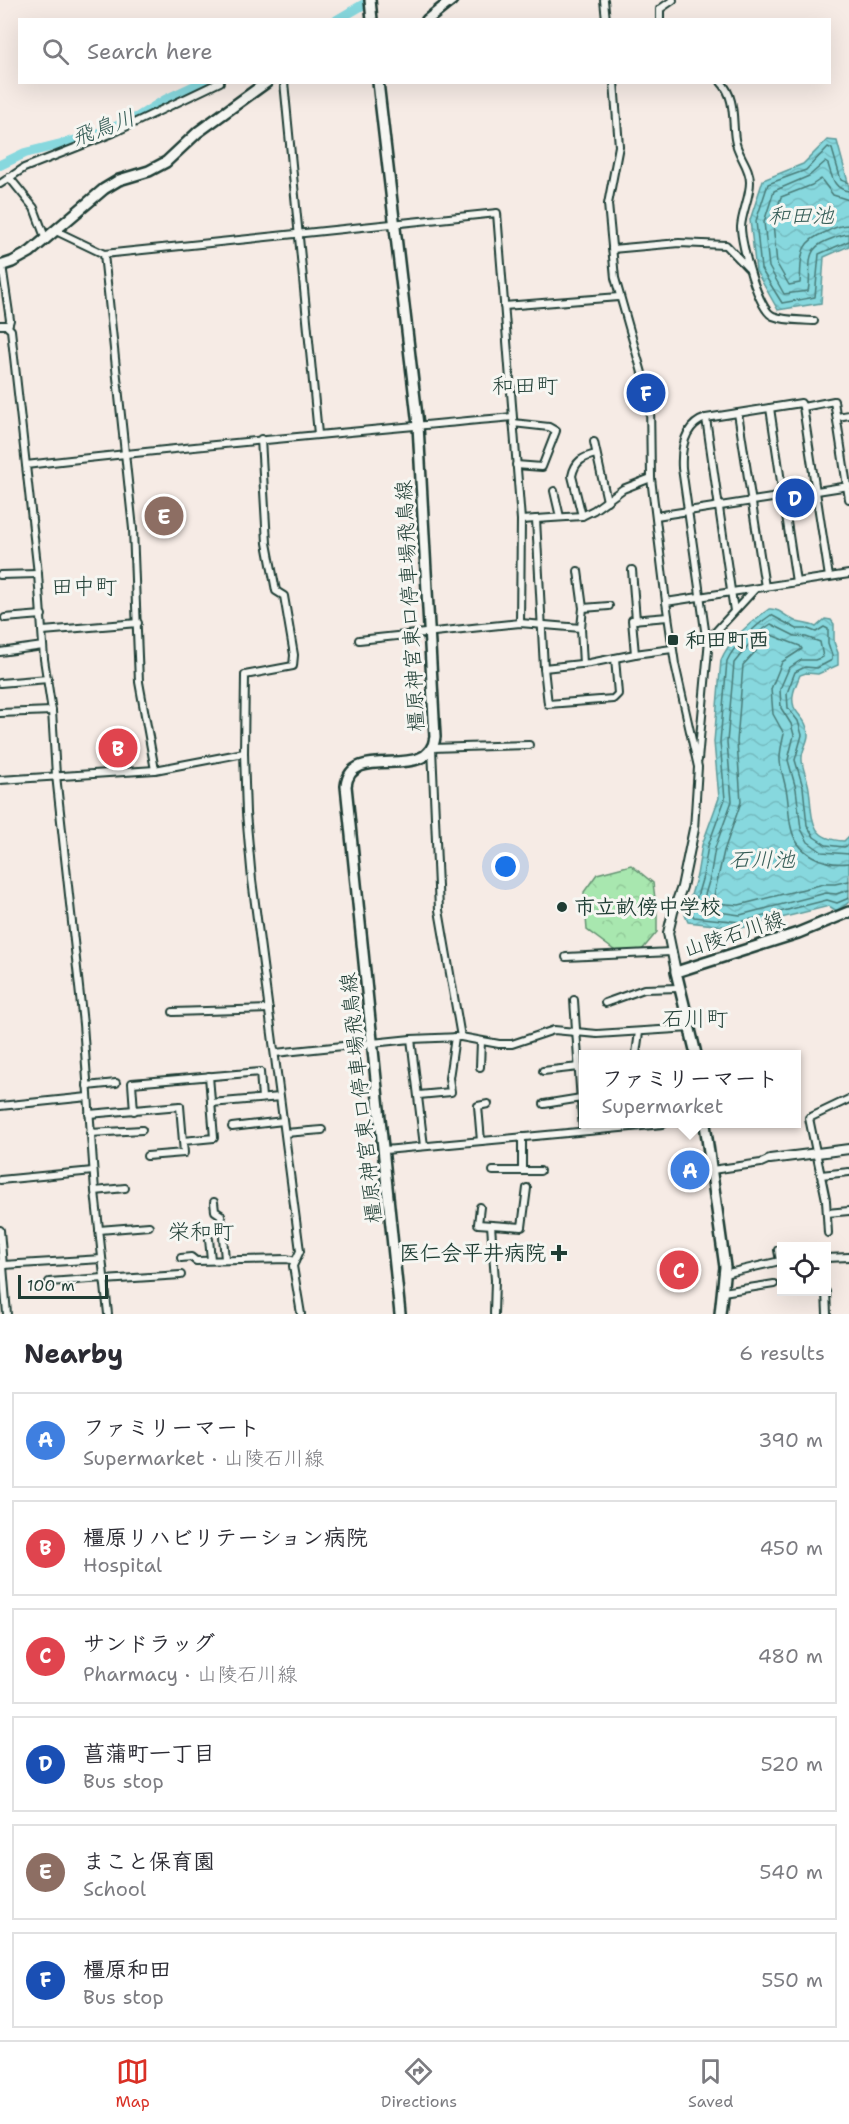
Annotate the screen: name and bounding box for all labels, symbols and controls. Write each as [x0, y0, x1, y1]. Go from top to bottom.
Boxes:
search box [18, 18, 831, 84]
icon: search [39, 35, 72, 68]
text: Search here [87, 37, 213, 66]
water label: 飛鳥川 [67, 103, 139, 152]
water label: 和田池 [768, 201, 835, 230]
pin: F [626, 370, 666, 416]
district label: 和田町 [492, 371, 558, 400]
pin: D [776, 476, 814, 520]
street label: 橿原神宮東口停車場飛鳥線 [389, 479, 431, 733]
pin: E [144, 494, 184, 538]
district label: 田中町 [51, 572, 117, 601]
place label: 和田町西 [685, 626, 769, 654]
marker: 和田町西 [666, 633, 680, 647]
pin: B [98, 726, 138, 771]
water label: 石川池 [729, 845, 796, 874]
your location [491, 852, 520, 881]
place label: 市立畝傍中学校 [574, 893, 721, 921]
marker: 市立畝傍中学校 [555, 900, 569, 914]
street label: 山陵石川線 [680, 904, 788, 964]
street label: 橿原神宮東口停車場飛鳥線 [334, 971, 388, 1225]
district label: 石川町 [662, 1004, 728, 1033]
popup [579, 1050, 801, 1128]
text: ファミリーマート [602, 1064, 778, 1093]
text: Supermarket [602, 1093, 723, 1119]
pin: A [670, 1148, 710, 1192]
district label: 栄和町 [168, 1217, 234, 1246]
place label: 医仁会平井病院 [399, 1239, 546, 1267]
map controls [777, 1242, 831, 1296]
button: locate [777, 1242, 831, 1296]
marker: 医仁会平井病院 [550, 1244, 568, 1262]
pin: C [660, 1248, 698, 1292]
scale bar [18, 1272, 108, 1300]
text: 100 m [27, 1275, 75, 1296]
text: Nearby [24, 1336, 123, 1371]
text: 6 results [739, 1340, 825, 1366]
text: ファミリーマート [83, 1413, 260, 1442]
text: A [38, 1427, 53, 1453]
text: 390 m [758, 1427, 823, 1453]
text: Supermarket · 山陵石川線 [83, 1445, 324, 1471]
text: 橿原リハビリテーション病院 [83, 1523, 368, 1552]
text: B [39, 1535, 52, 1561]
text: 450 m [759, 1535, 823, 1561]
text: Hospital [83, 1552, 162, 1578]
text: サンドラッグ [83, 1629, 215, 1658]
text: C [39, 1643, 52, 1669]
text: 480 m [758, 1643, 823, 1669]
text: Pharmacy · 山陵石川線 [83, 1661, 297, 1687]
text: 菖蒲町一丁目 [83, 1739, 215, 1768]
text: D [38, 1751, 53, 1777]
text: 520 m [760, 1751, 823, 1777]
text: Bus stop [83, 1768, 164, 1794]
text: まこと保育園 [83, 1847, 215, 1876]
text: E [39, 1859, 52, 1885]
text: 540 m [759, 1859, 823, 1885]
text: School [83, 1876, 146, 1902]
text: 橿原和田 [83, 1955, 171, 1984]
text: F [40, 1967, 51, 1993]
text: 550 m [761, 1967, 823, 1993]
text: Bus stop [83, 1984, 164, 2010]
tab: Map [116, 2055, 150, 2112]
tab: Directions [381, 2055, 457, 2112]
tab: Saved [688, 2055, 734, 2112]

